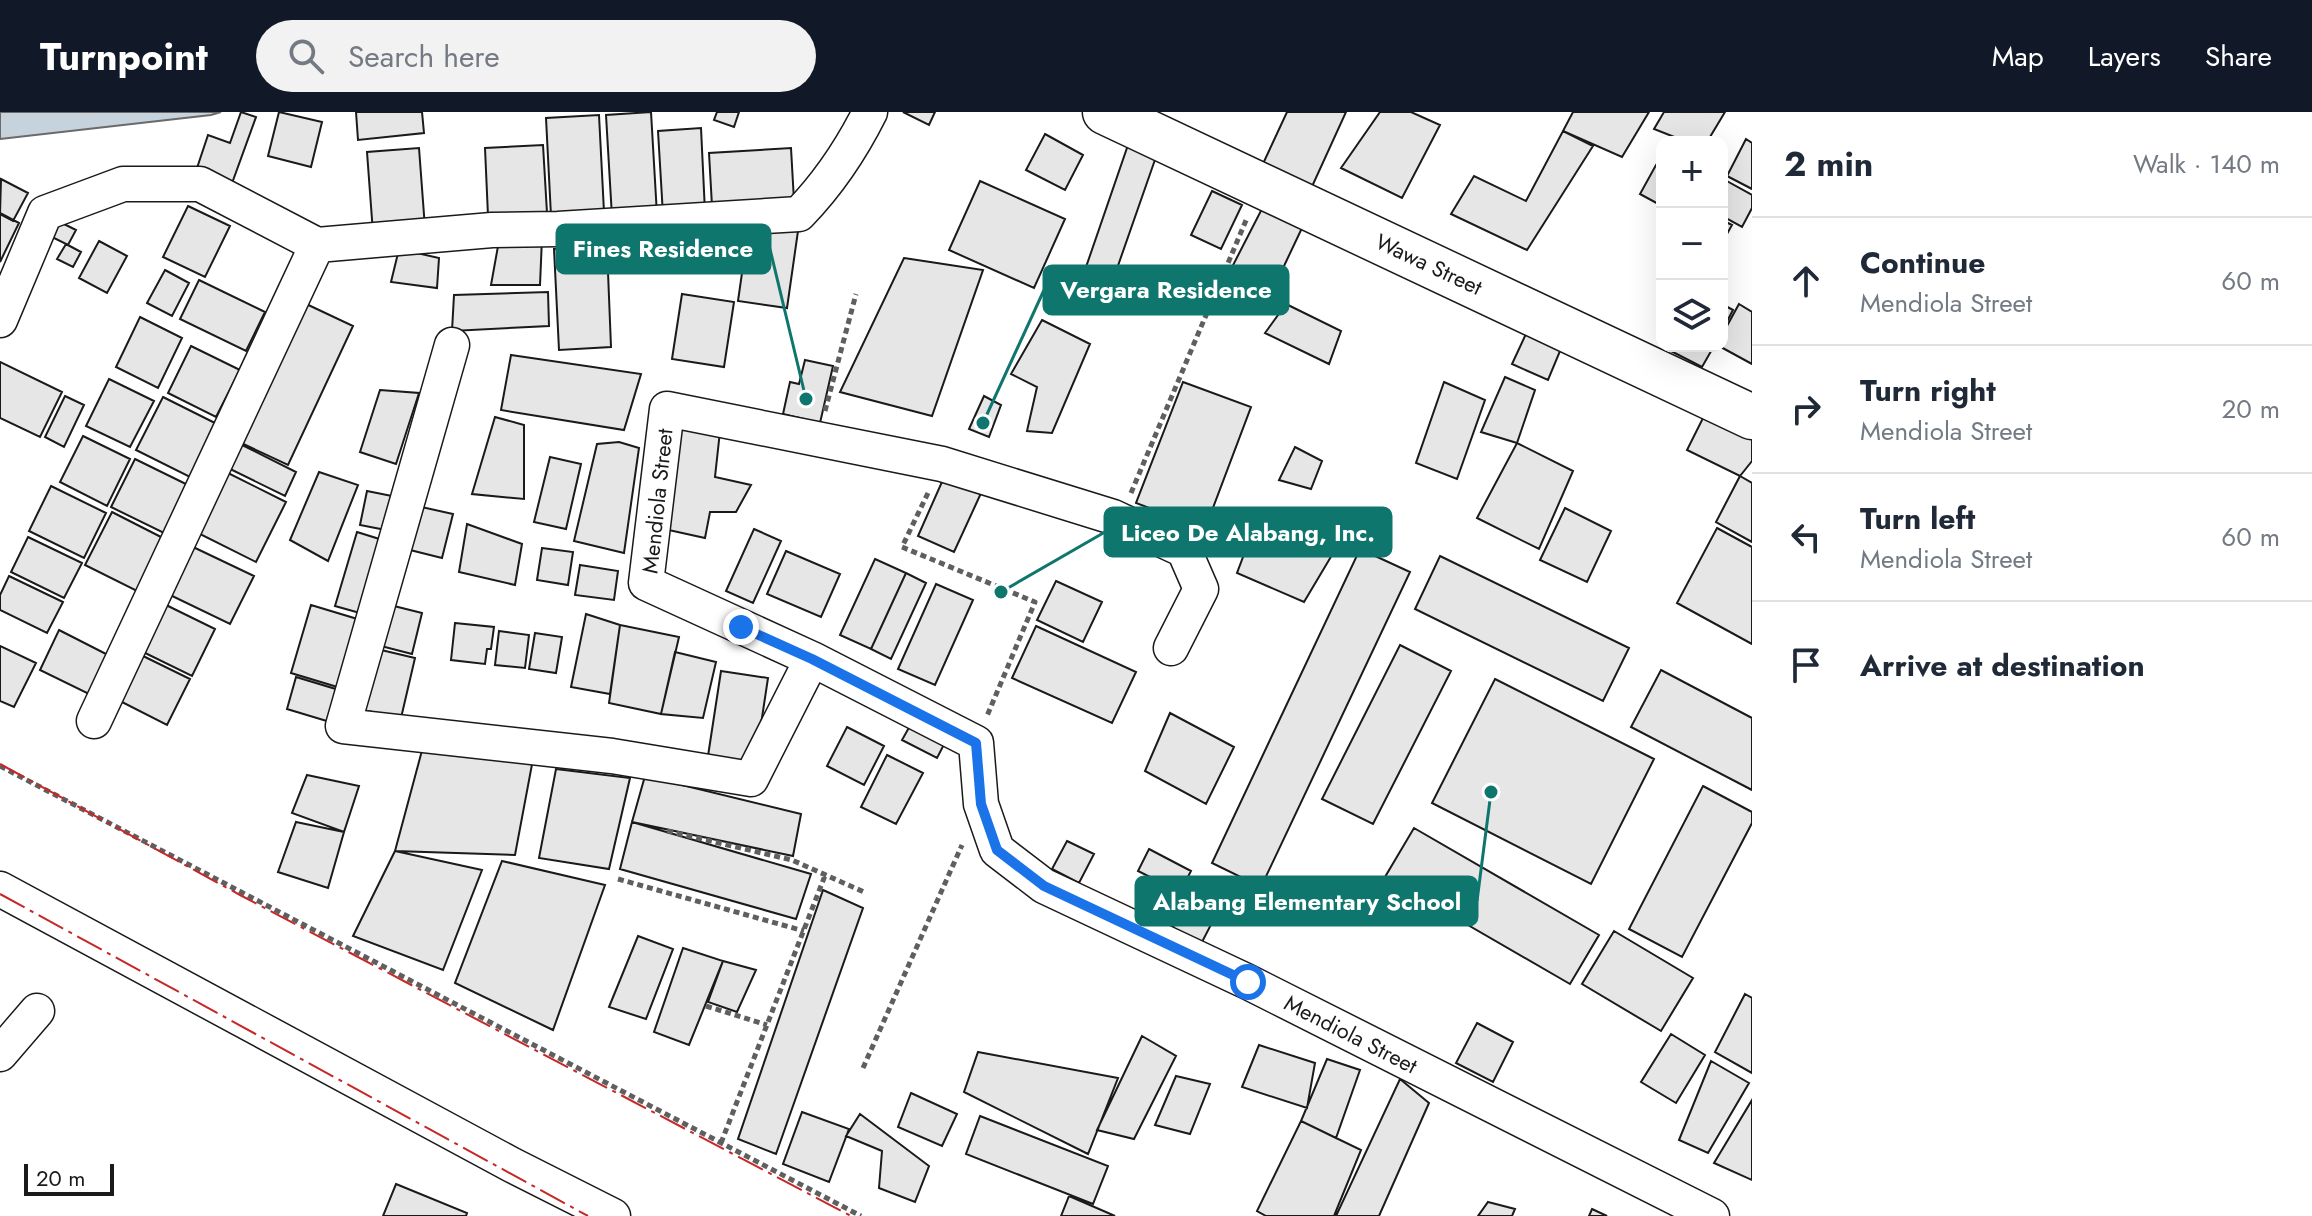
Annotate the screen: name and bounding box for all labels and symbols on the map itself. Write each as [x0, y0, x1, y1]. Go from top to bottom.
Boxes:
callout: Fines Residence [557, 225, 770, 273]
street label: Wawa Street [1370, 225, 1488, 303]
text: Fines Residence [573, 231, 753, 266]
callout: Vergara Residence [1044, 266, 1288, 314]
text: Vergara Residence [1059, 272, 1272, 307]
street label: Mendiola Street [633, 426, 681, 575]
callout: Liceo De Alabang, Inc. [1105, 508, 1391, 556]
text: Liceo De Alabang, Inc. [1121, 515, 1375, 550]
route end [723, 609, 759, 645]
callout: Alabang Elementary School [1136, 877, 1477, 925]
text: Alabang Elementary School [1152, 884, 1461, 919]
route start [1230, 964, 1266, 1000]
street label: Mendiola Street [1279, 987, 1424, 1082]
scale bar [24, 1160, 114, 1196]

